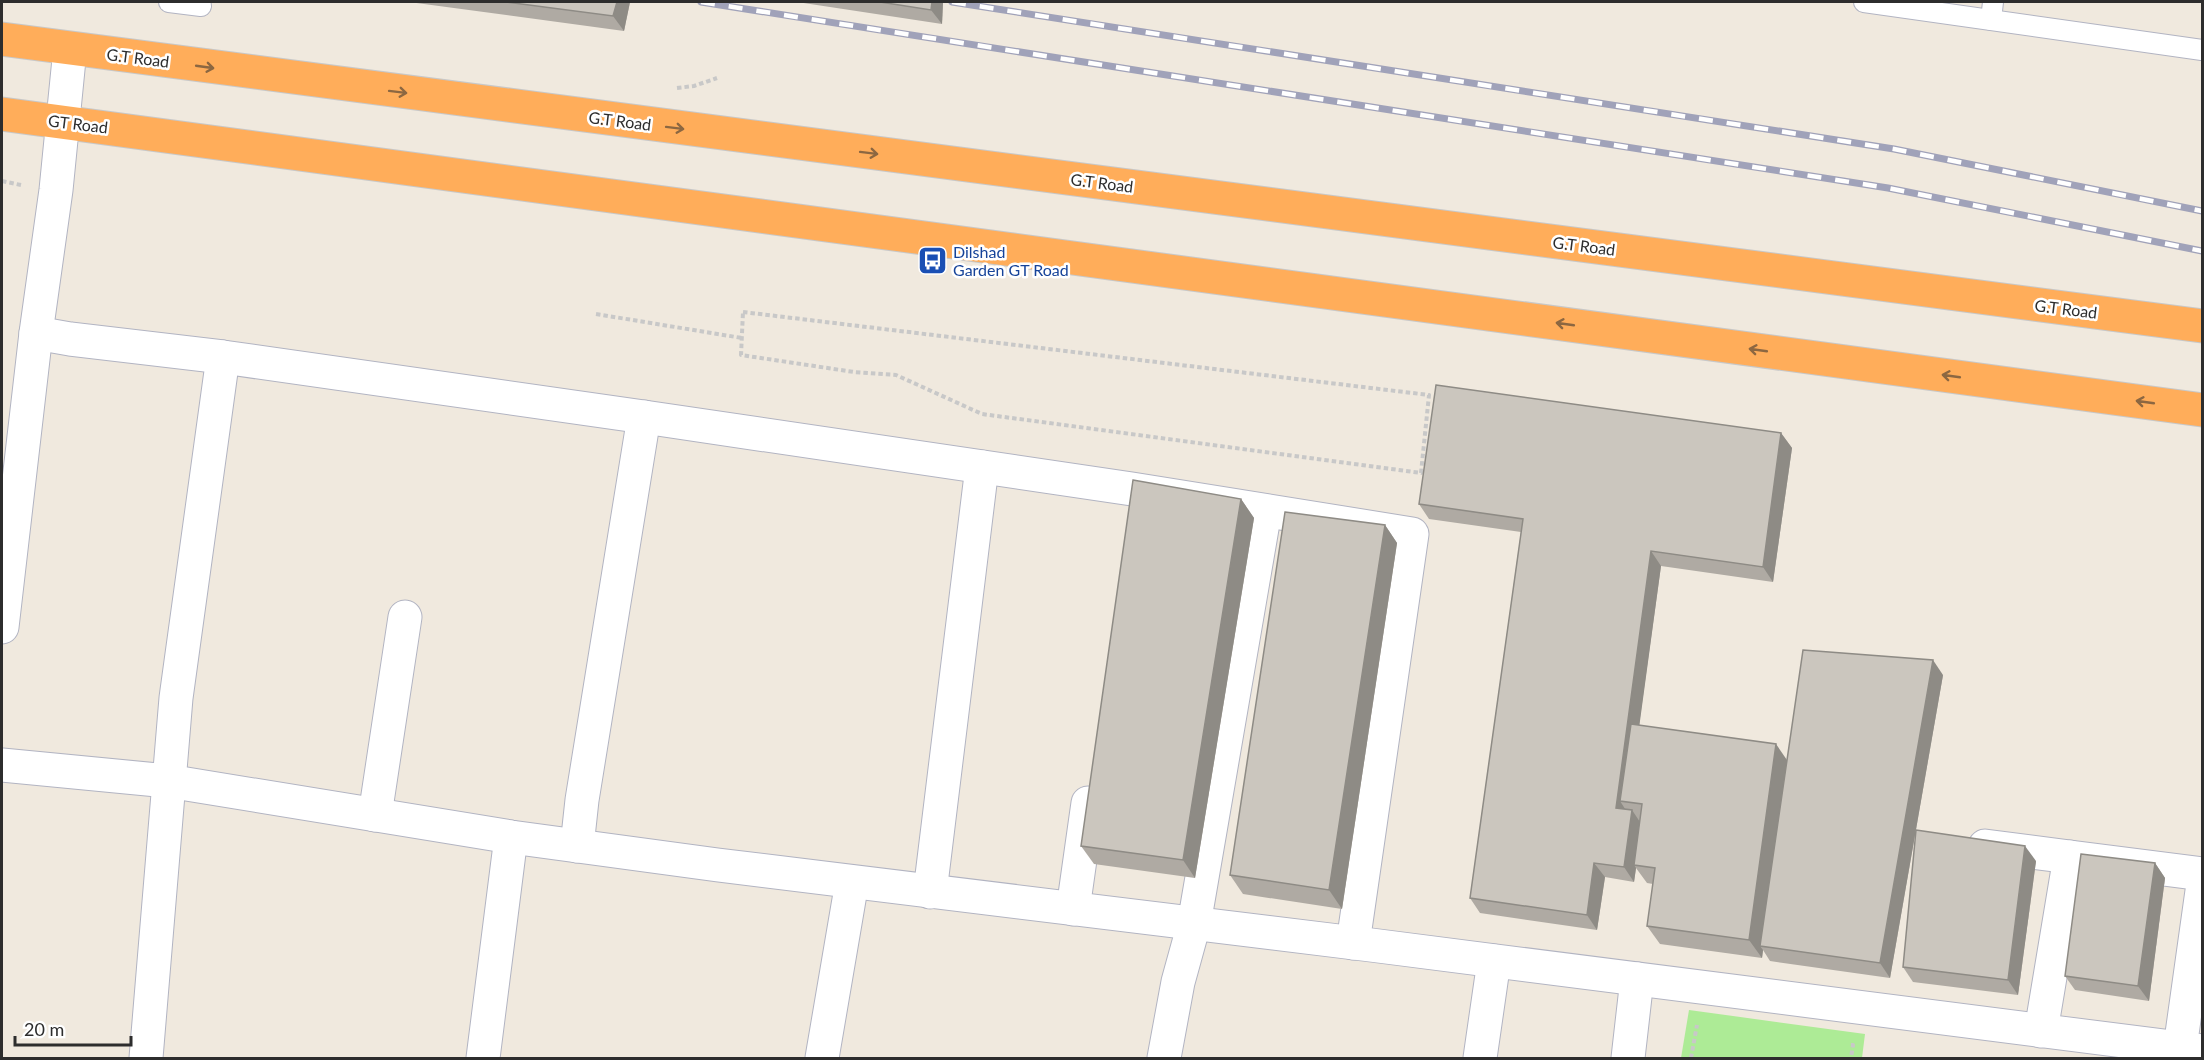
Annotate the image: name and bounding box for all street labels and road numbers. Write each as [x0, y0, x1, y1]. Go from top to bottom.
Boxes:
street label: G.T Road [106, 44, 170, 71]
street label: G.T Road [588, 107, 652, 134]
street label: GT Road [47, 110, 109, 137]
street label: G.T Road [1070, 169, 1134, 196]
street label: G.T Road [1552, 232, 1616, 259]
street label: G.T Road [2034, 295, 2098, 322]

